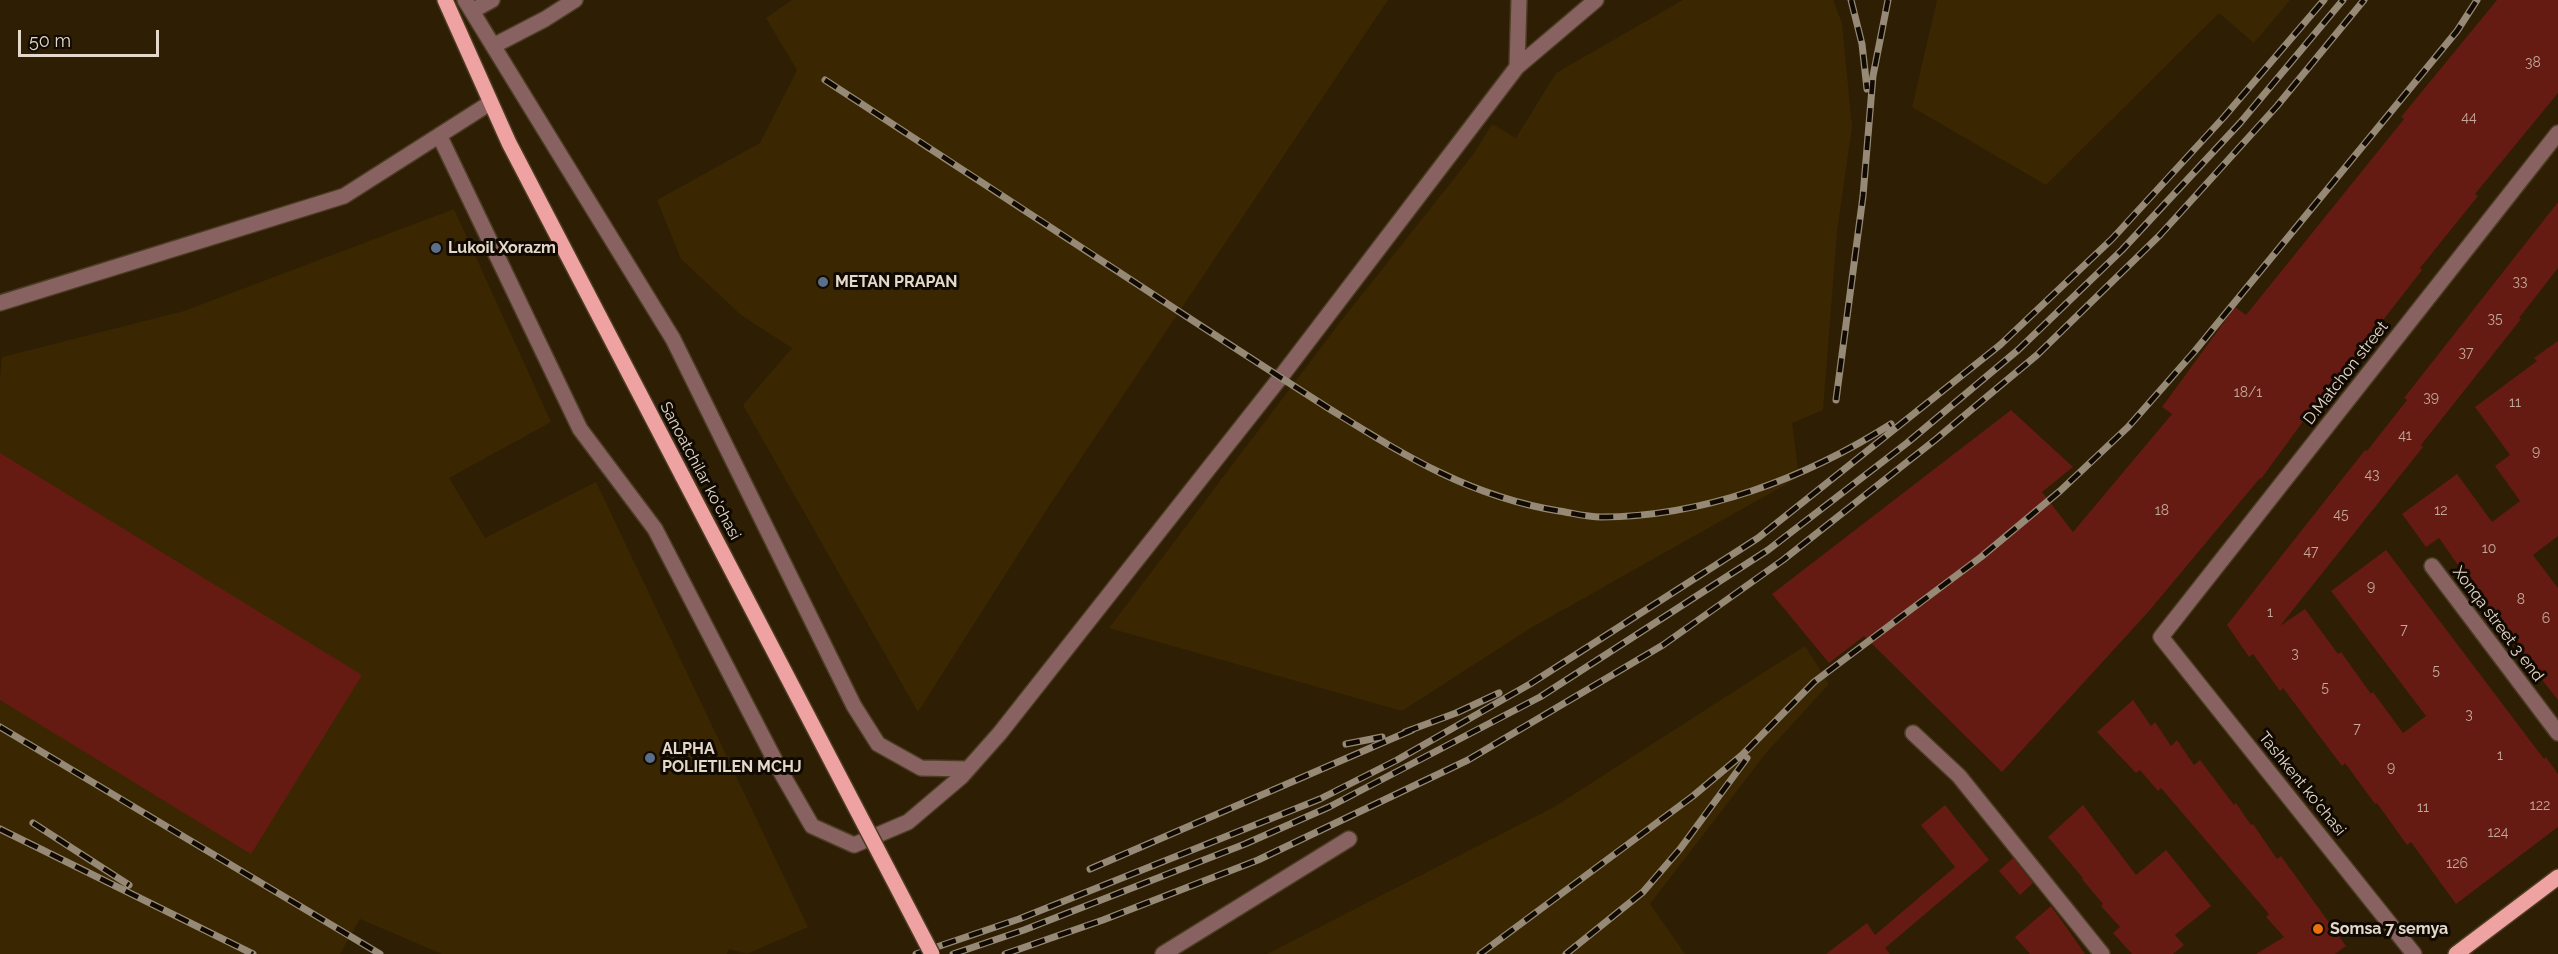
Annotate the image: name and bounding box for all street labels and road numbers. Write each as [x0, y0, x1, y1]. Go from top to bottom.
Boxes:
street label: D.Matchon street [2300, 318, 2392, 428]
street label: Sanoatchilar ko'chasi [655, 399, 745, 543]
street label: Xonqa street 3 end [2449, 563, 2547, 685]
street label: Tashkent ko'chasi [2254, 728, 2350, 840]

